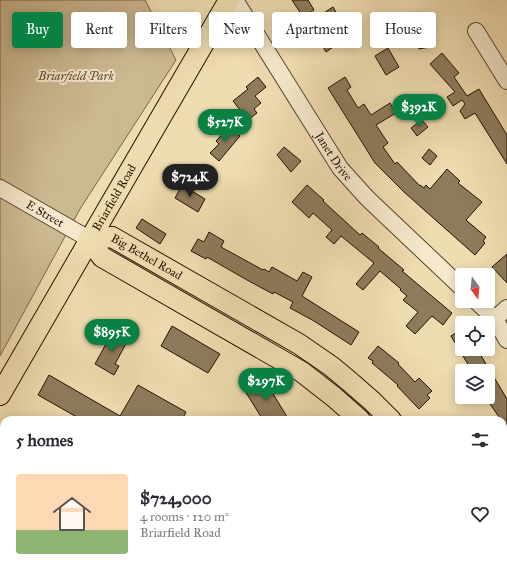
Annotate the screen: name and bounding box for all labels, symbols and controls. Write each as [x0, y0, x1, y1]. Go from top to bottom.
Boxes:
chip: Buy [12, 12, 63, 48]
chip: Rent [71, 12, 127, 48]
chip: Filters [135, 12, 201, 48]
chip: New [209, 12, 264, 48]
chip: Apartment [272, 12, 362, 48]
chip: House [370, 12, 436, 48]
park label: Briarfield Park [37, 69, 114, 83]
pin: $392K [391, 94, 447, 128]
text: $392K [401, 99, 437, 115]
pin: $527K [197, 109, 253, 143]
text: $527K [207, 114, 243, 130]
street label: Janet Drive [310, 128, 355, 184]
street label: Briarfield Road [89, 162, 139, 233]
pin: $724K [162, 164, 218, 198]
text: $724K [171, 169, 209, 185]
street label: E Street [24, 198, 67, 231]
street label: Big Bethel Road [109, 231, 185, 283]
north arrow [455, 268, 495, 308]
map controls [455, 268, 495, 404]
button: locate [455, 316, 495, 356]
pin: $895K [84, 319, 140, 353]
text: $895K [94, 324, 130, 340]
button: layers [455, 364, 495, 404]
pin: $297K [238, 368, 294, 402]
text: $297K [247, 373, 285, 389]
icon: filters [469, 429, 491, 451]
text: 5 homes [16, 430, 73, 451]
text: $724,000 [140, 488, 212, 509]
icon: home [48, 490, 96, 538]
icon: heart [469, 503, 491, 525]
text: 4 rooms · 120 m² [140, 509, 229, 525]
text: Briarfield Road [140, 525, 221, 541]

